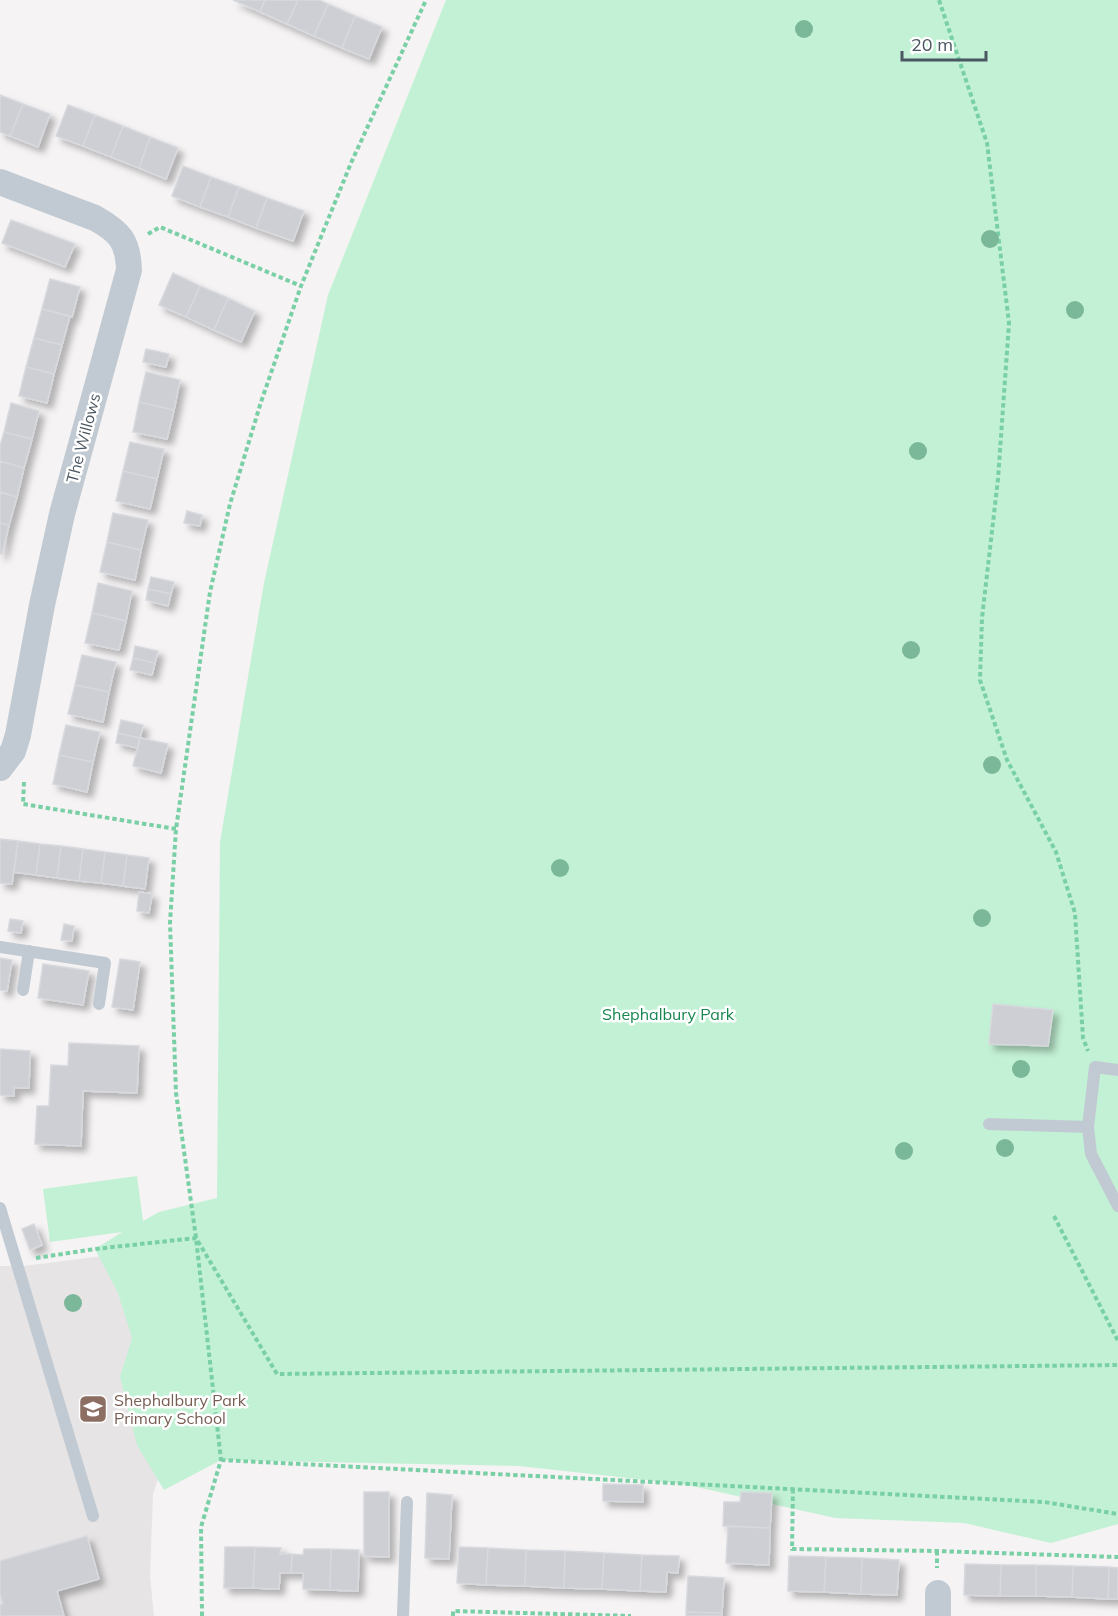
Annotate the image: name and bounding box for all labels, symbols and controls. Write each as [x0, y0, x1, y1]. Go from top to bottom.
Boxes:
scale bar [902, 24, 986, 62]
text: 20 m [911, 33, 953, 56]
street label: The Willows [61, 391, 105, 485]
park label: Shephalbury Park [602, 1004, 735, 1024]
place label: Shephalbury Park Primary School [114, 1390, 247, 1428]
school or university icon: Shephalbury Park Primary School [77, 1393, 109, 1425]

